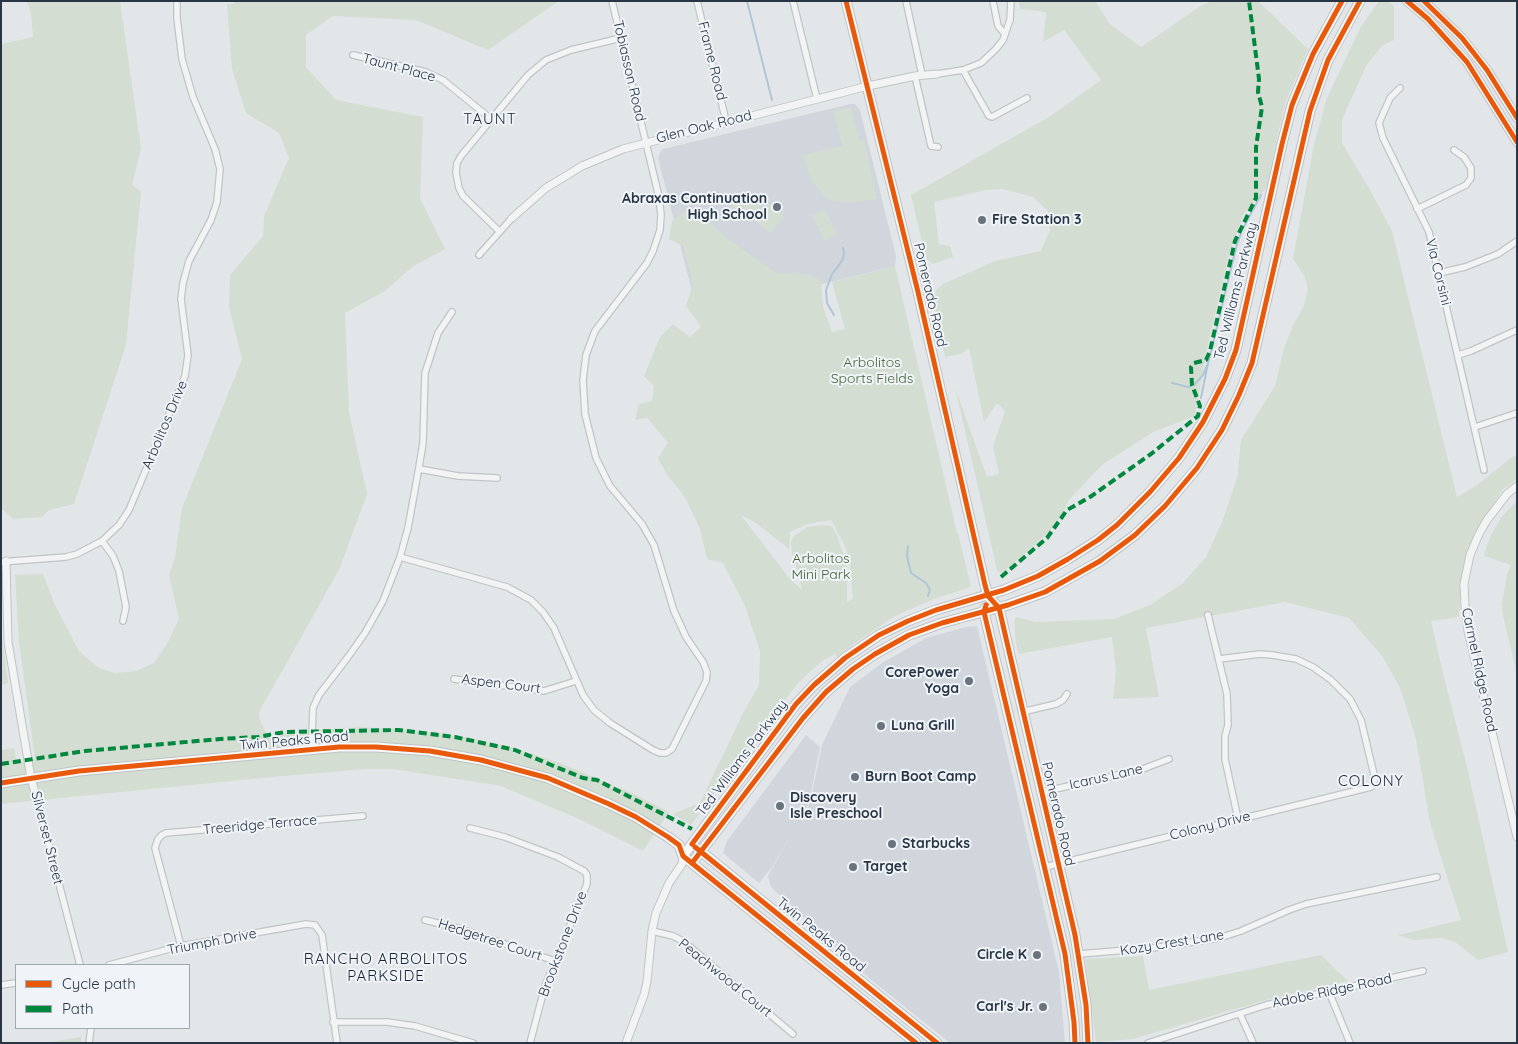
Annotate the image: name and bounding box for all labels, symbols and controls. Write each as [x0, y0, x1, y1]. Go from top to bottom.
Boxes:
street label: Tobiasson Road [609, 19, 649, 123]
street label: Frame Road [694, 20, 730, 102]
street label: Taunt Place [360, 50, 438, 86]
street label: Glen Oak Road [654, 107, 754, 147]
district label: TAUNT [463, 110, 517, 128]
place label: Abraxas Continuation High School [622, 191, 767, 223]
marker: Abraxas Continuation High School [771, 201, 783, 213]
place label: Fire Station 3 [992, 212, 1082, 228]
marker: Fire Station 3 [976, 214, 988, 226]
street label: Ted Williams Parkway [1211, 220, 1261, 362]
street label: Via Corsini [1422, 237, 1454, 307]
street label: Pomerado Road [910, 241, 950, 349]
park label: Arbolitos Sports Fields [831, 355, 913, 388]
street label: Arbolitos Drive [139, 378, 191, 472]
park label: Arbolitos Mini Park [791, 551, 851, 584]
street label: Carmel Ridge Road [1458, 606, 1500, 734]
place label: CorePower Yoga [885, 665, 959, 698]
street label: Aspen Court [460, 671, 542, 697]
marker: CorePower Yoga [963, 675, 975, 687]
street label: Ted Williams Parkway [693, 697, 791, 819]
place label: Luna Grill [891, 718, 955, 734]
marker: Luna Grill [875, 720, 887, 732]
street label: Twin Peaks Road [239, 728, 349, 754]
street label: Pomerado Road [1038, 760, 1078, 868]
street label: Icarus Lane [1068, 760, 1144, 794]
place label: Burn Boot Camp [865, 769, 976, 785]
marker: Burn Boot Camp [849, 771, 861, 783]
district label: COLONY [1337, 772, 1405, 790]
street label: Silverset Street [27, 790, 67, 886]
place label: Discovery Isle Preschool [790, 790, 882, 822]
marker: Discovery Isle Preschool [774, 800, 786, 812]
street label: Colony Drive [1168, 808, 1252, 844]
street label: Treeridge Terrace [202, 812, 318, 838]
place label: Starbucks [902, 836, 970, 852]
marker: Starbucks [886, 838, 898, 850]
place label: Target [863, 859, 908, 875]
marker: Target [847, 861, 859, 873]
street label: Brookstone Drive [535, 889, 591, 999]
street label: Twin Peaks Road [773, 894, 869, 976]
street label: Hedgetree Court [436, 915, 544, 965]
street label: Triumph Drive [166, 925, 258, 959]
street label: Kozy Crest Lane [1119, 926, 1225, 960]
street label: Peachwood Court [675, 935, 775, 1021]
place label: Circle K [977, 947, 1027, 963]
marker: Circle K [1031, 949, 1043, 961]
district label: RANCHO ARBOLITOS PARKSIDE [302, 950, 470, 985]
legend [15, 964, 190, 1029]
street label: Adobe Ridge Road [1271, 970, 1393, 1012]
text: Cycle path [62, 974, 136, 993]
text: Path [62, 999, 94, 1018]
place label: Carl's Jr. [976, 999, 1033, 1015]
marker: Carl's Jr. [1037, 1001, 1049, 1013]

